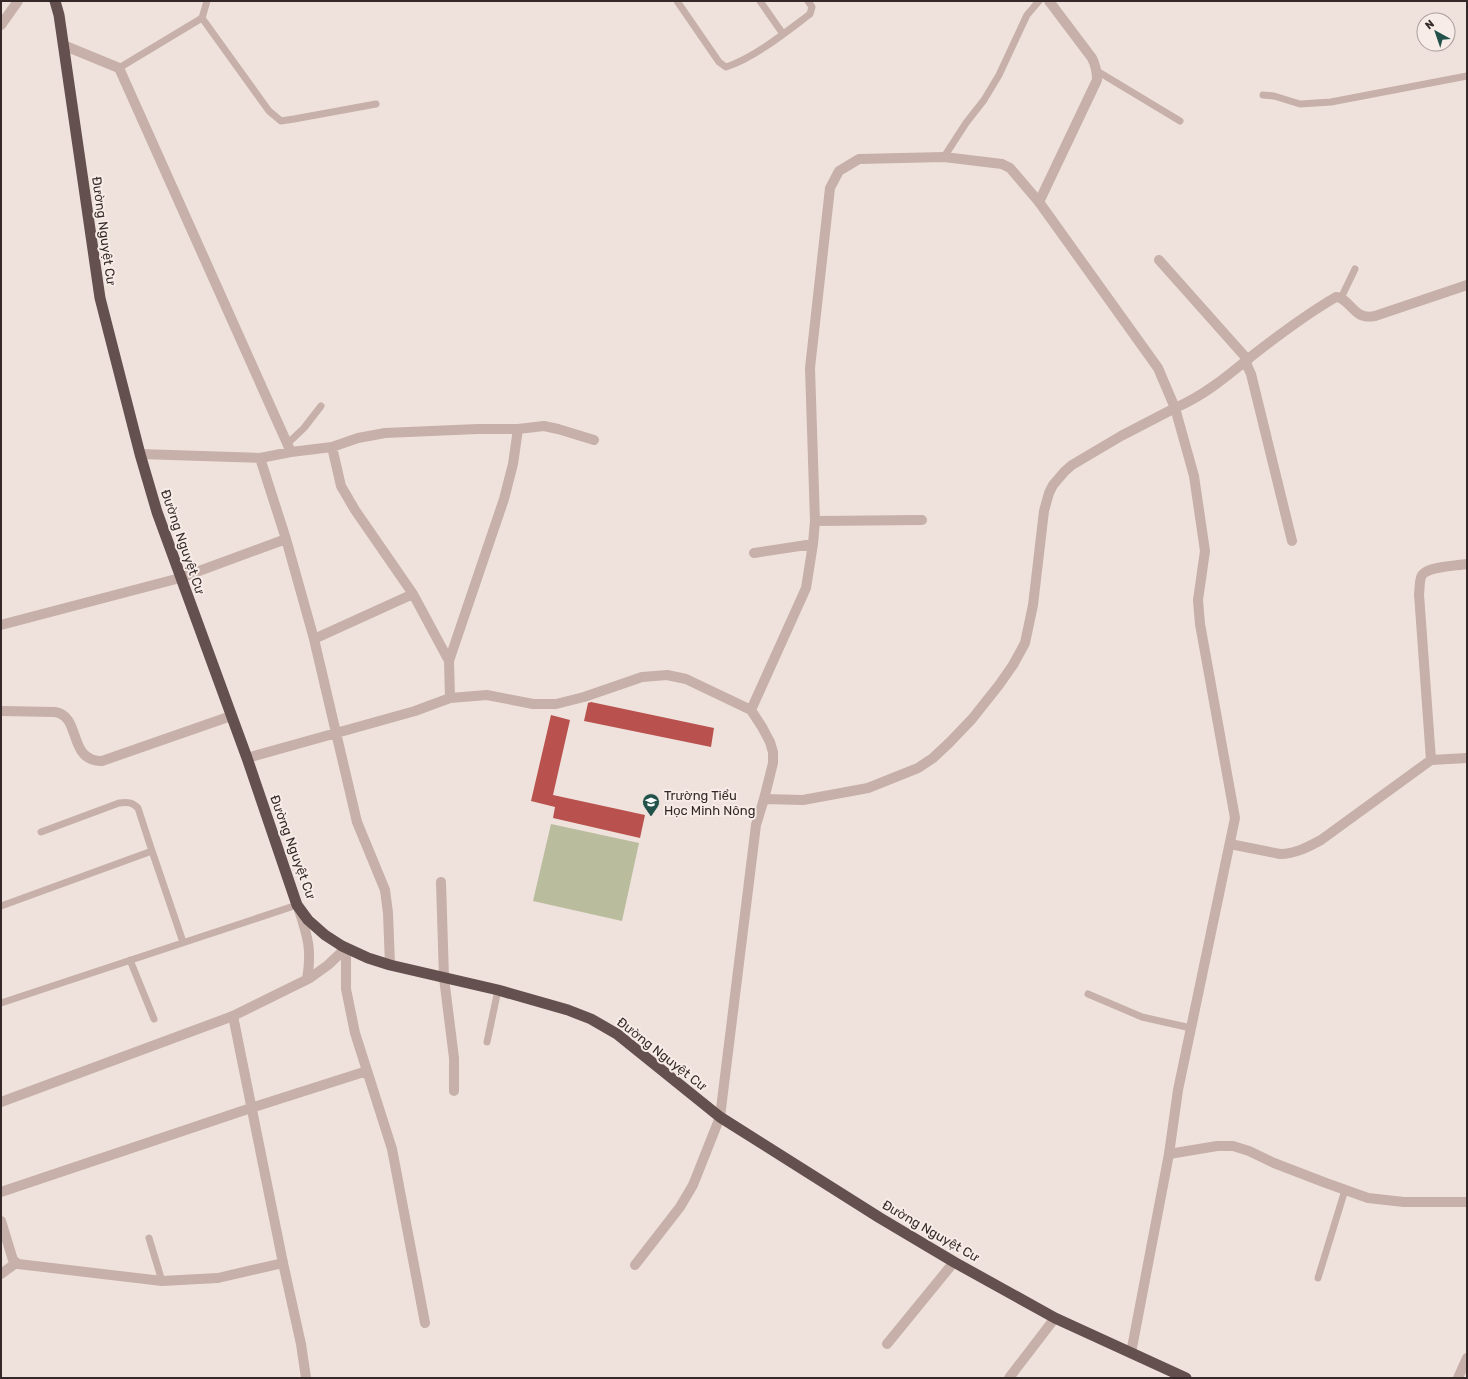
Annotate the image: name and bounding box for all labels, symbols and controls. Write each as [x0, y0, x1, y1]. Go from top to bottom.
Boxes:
north arrow [1416, 12, 1456, 52]
text: N [1423, 17, 1437, 32]
street label: Đường Nguyệt Cư [88, 176, 119, 287]
street label: Đường Nguyệt Cư [157, 488, 208, 597]
place label: Trường Tiểu Học Minh Nông [664, 788, 755, 819]
school or university icon: Trường Tiểu Học Minh Nông [641, 792, 661, 817]
street label: Đường Nguyệt Cư [266, 793, 319, 902]
street label: Đường Nguyệt Cư [614, 1014, 710, 1095]
street label: Đường Nguyệt Cư [879, 1197, 983, 1266]

